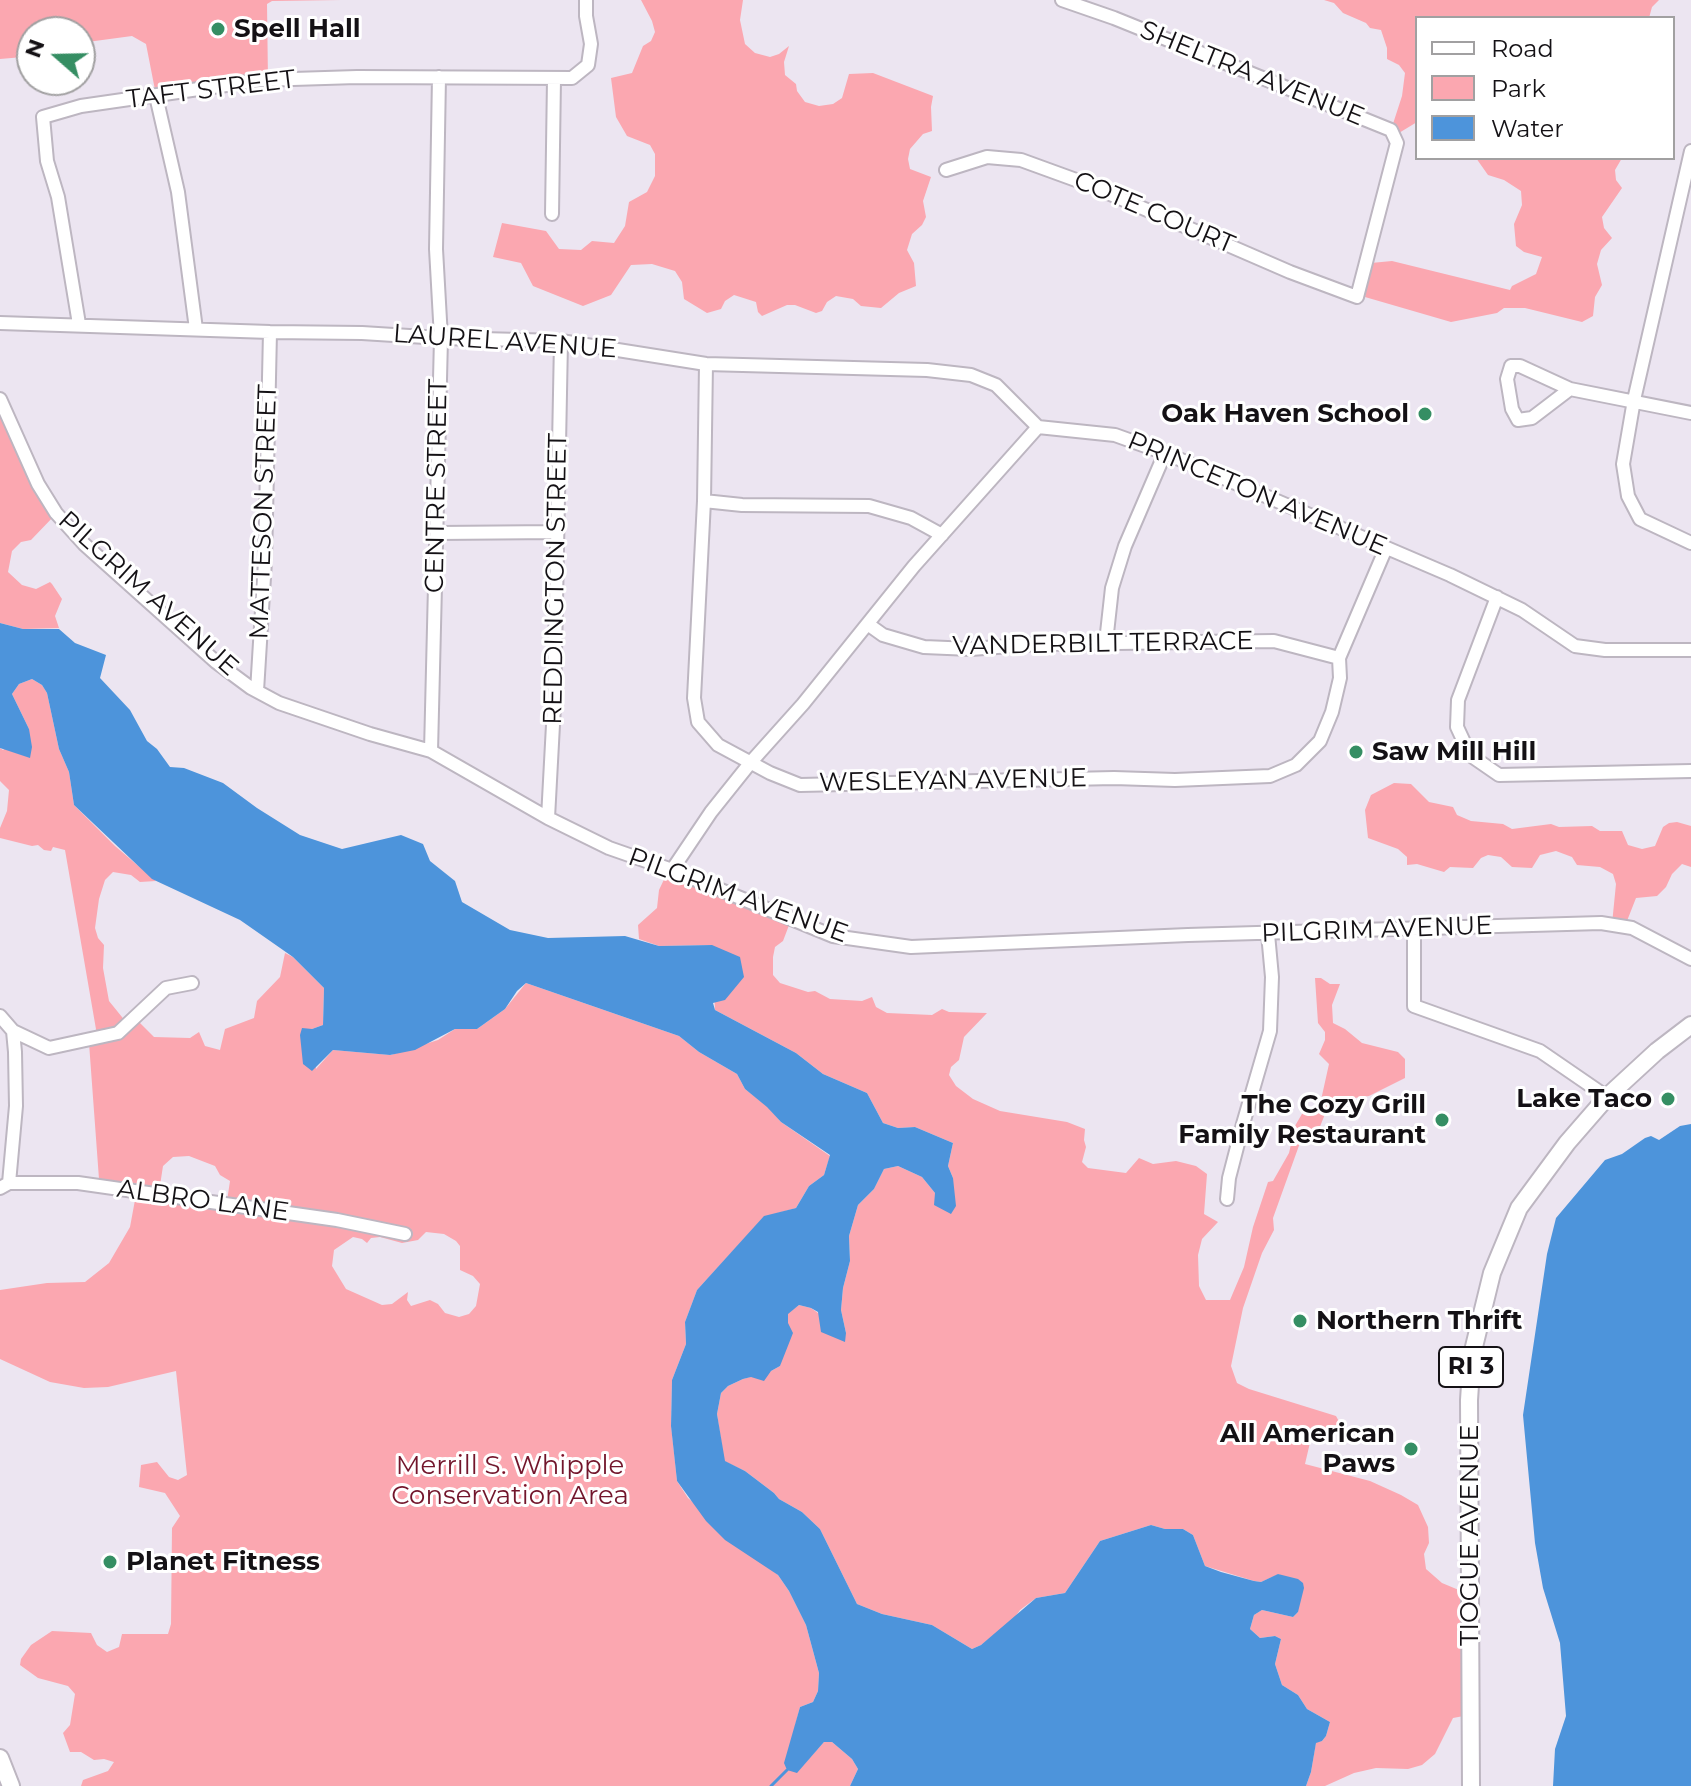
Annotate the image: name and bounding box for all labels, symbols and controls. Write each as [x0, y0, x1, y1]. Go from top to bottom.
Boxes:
place label: Spell Hall [234, 13, 361, 45]
street label: SHELTRA AVENUE [1135, 15, 1369, 133]
north arrow [16, 16, 96, 96]
legend [1415, 16, 1675, 160]
marker: Spell Hall [209, 20, 227, 38]
text: Road [1491, 34, 1554, 63]
text: N [19, 35, 51, 61]
street label: TAFT STREET [125, 64, 297, 116]
text: Park [1491, 74, 1546, 103]
text: Water [1491, 114, 1564, 143]
street label: COTE COURT [1069, 165, 1239, 261]
street label: LAUREL AVENUE [392, 319, 618, 365]
street label: CENTRE STREET [420, 379, 454, 593]
street label: MATTESON STREET [244, 384, 284, 640]
place label: Oak Haven School [1161, 398, 1409, 430]
marker: Oak Haven School [1416, 405, 1434, 423]
street label: PRINCETON AVENUE [1123, 425, 1391, 563]
street label: REDDINGTON STREET [538, 433, 574, 725]
street label: PILGRIM AVENUE [52, 505, 244, 683]
street label: VANDERBILT TERRACE [952, 626, 1254, 662]
place label: Saw Mill Hill [1372, 736, 1536, 768]
marker: Saw Mill Hill [1347, 743, 1365, 761]
street label: WESLEYAN AVENUE [819, 763, 1087, 799]
street label: PILGRIM AVENUE [624, 842, 852, 950]
street label: PILGRIM AVENUE [1261, 910, 1493, 950]
place label: Lake Taco [1516, 1083, 1652, 1115]
place label: The Cozy Grill Family Restaurant [1178, 1089, 1426, 1150]
marker: Lake Taco [1659, 1090, 1677, 1108]
marker: The Cozy Grill Family Restaurant [1433, 1111, 1451, 1129]
street label: ALBRO LANE [115, 1173, 291, 1229]
place label: Northern Thrift [1316, 1305, 1522, 1337]
marker: Northern Thrift [1291, 1312, 1309, 1330]
road number: RI 3 [1439, 1347, 1503, 1387]
place label: All American Paws [1220, 1418, 1395, 1480]
street label: TIOGUE AVENUE [1454, 1424, 1486, 1646]
marker: All American Paws [1402, 1440, 1420, 1458]
park label: Merrill S. Whipple Conservation Area [391, 1450, 629, 1512]
place label: Planet Fitness [126, 1546, 320, 1578]
marker: Planet Fitness [101, 1553, 119, 1571]

